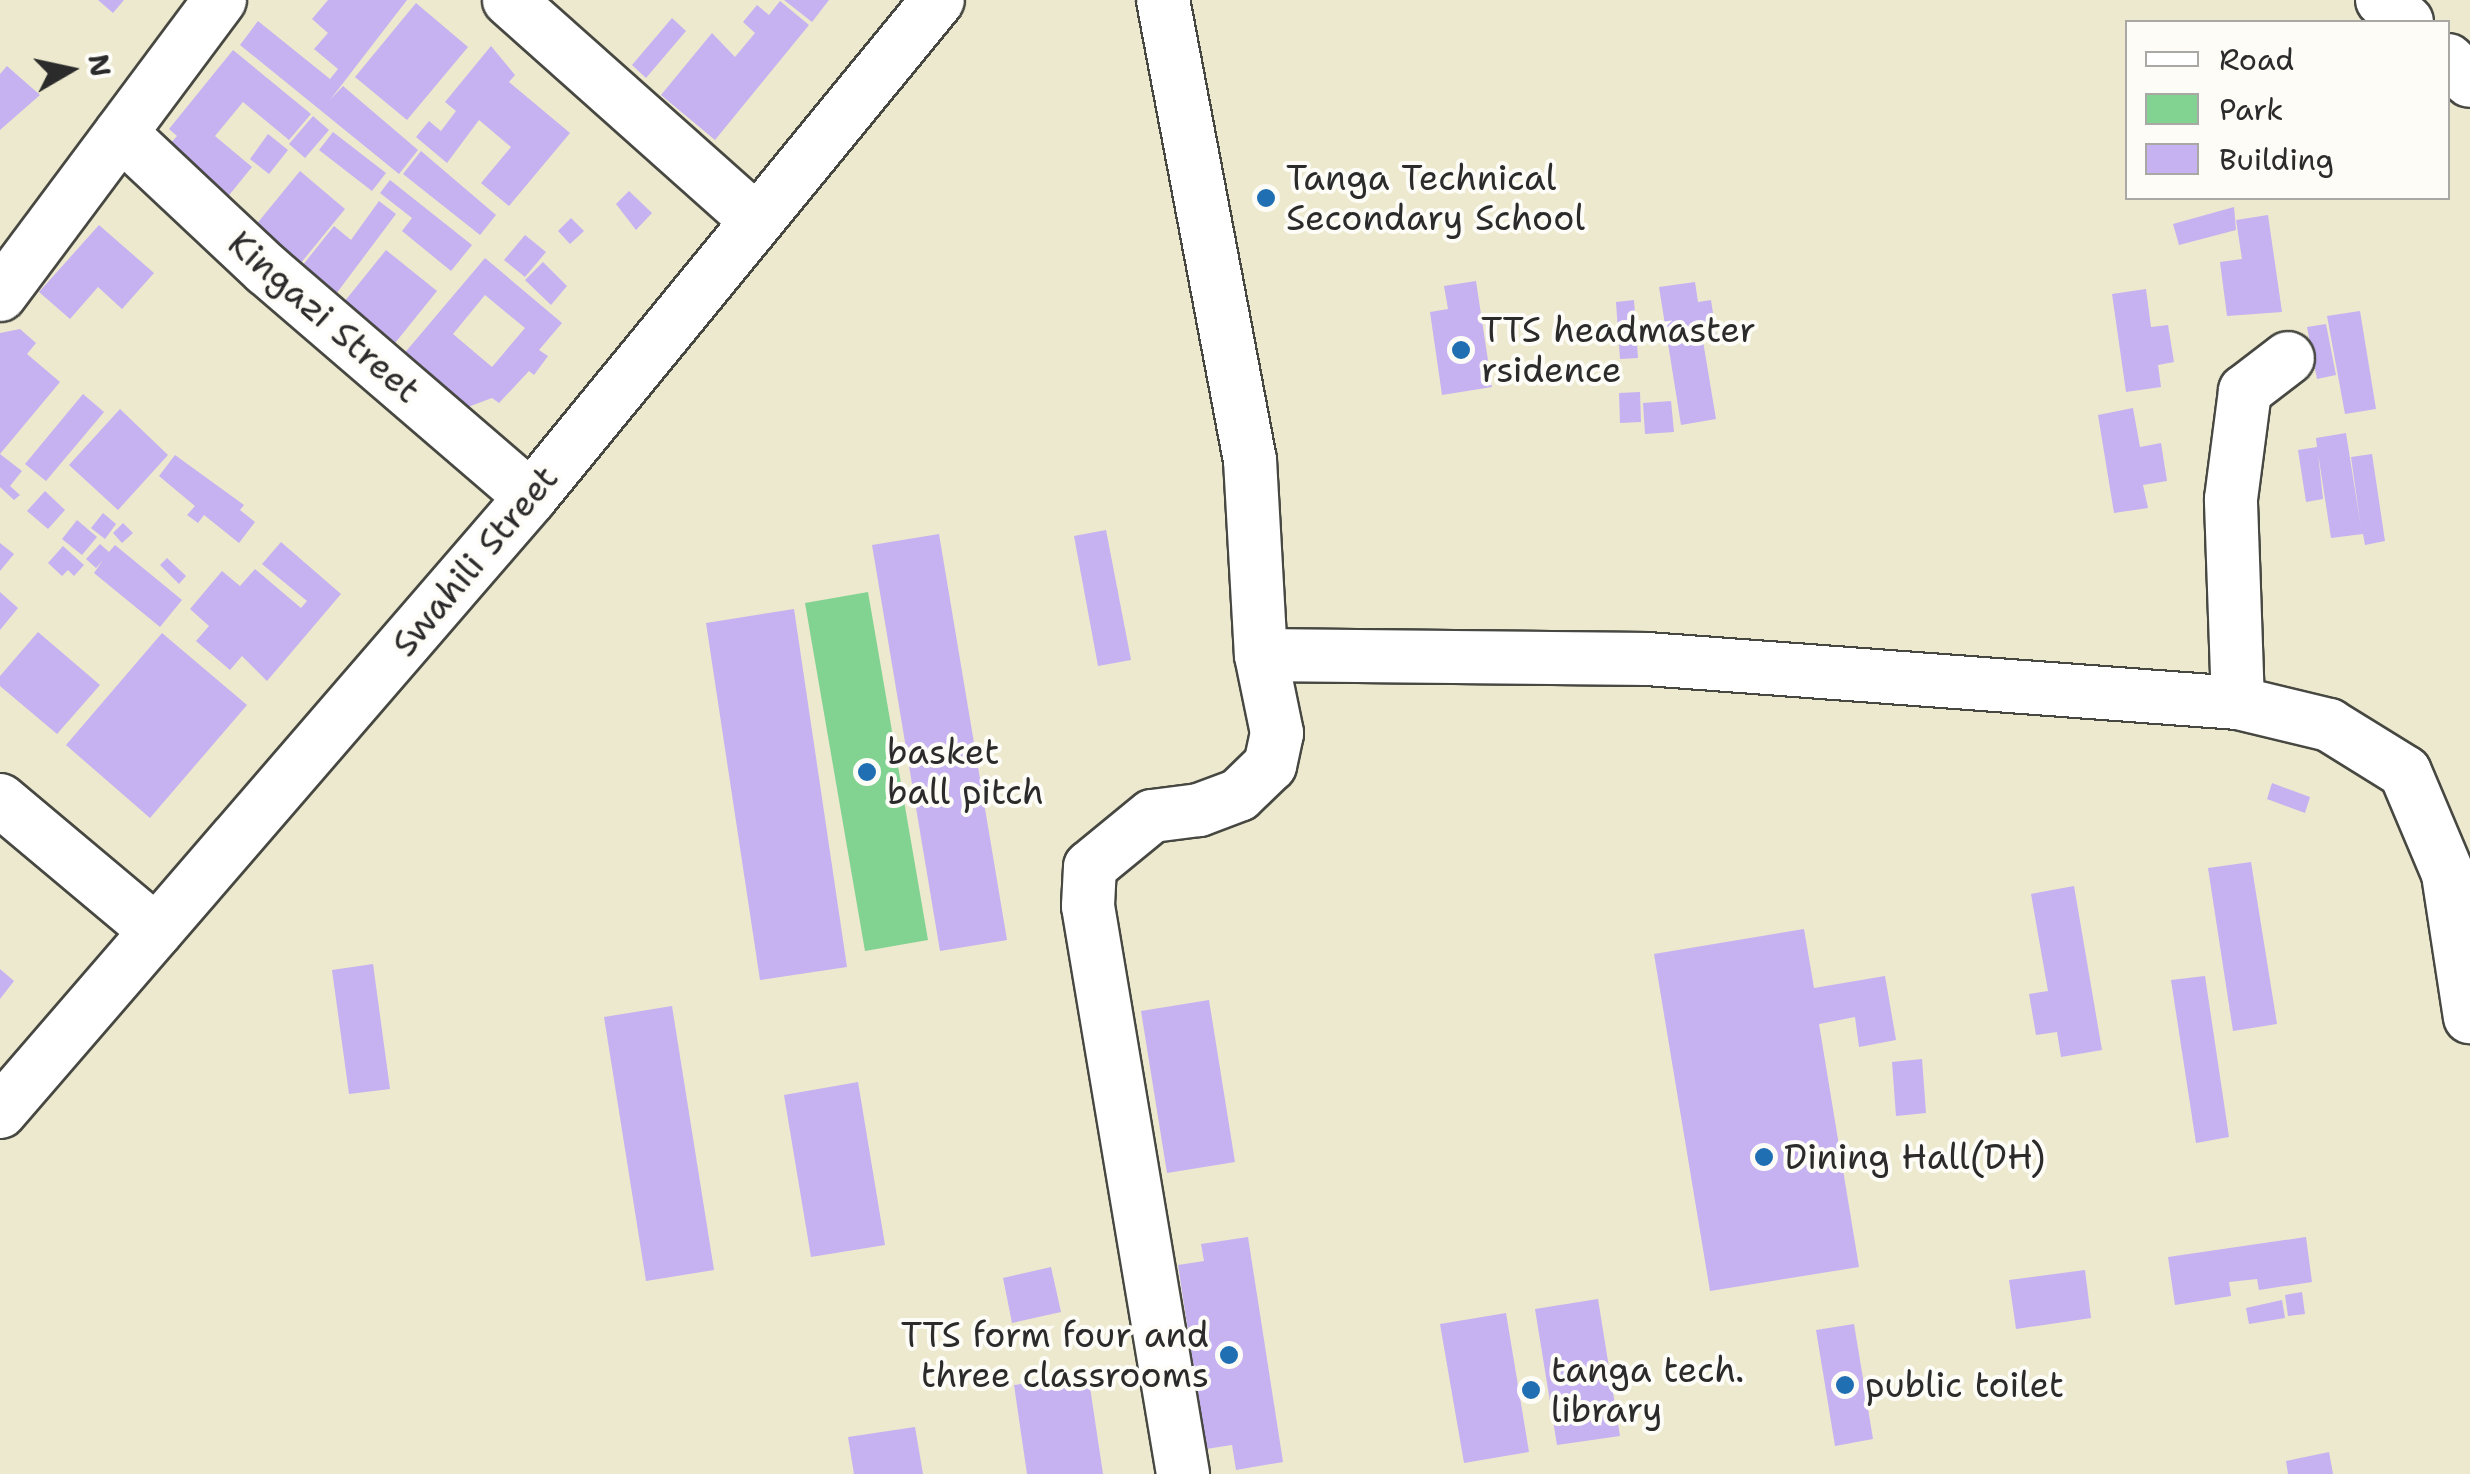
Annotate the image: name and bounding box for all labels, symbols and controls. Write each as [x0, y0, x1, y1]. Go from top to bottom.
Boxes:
north arrow [20, 20, 120, 120]
legend [2125, 20, 2450, 200]
text: Road [2219, 39, 2294, 80]
text: N [79, 51, 120, 79]
text: Park [2219, 89, 2283, 130]
text: Building [2219, 139, 2334, 180]
place label: Tanga Technical Secondary School [1286, 157, 1585, 239]
marker: Tanga Technical Secondary School [1255, 187, 1277, 209]
street label: Kingazi Street [219, 222, 429, 412]
place label: TTS headmaster rsidence [1481, 309, 1756, 391]
marker: TTS headmaster rsidence [1450, 339, 1472, 361]
street label: Swahili Street [383, 457, 567, 665]
place label: basket ball pitch [887, 731, 1044, 813]
marker: basket ball pitch [856, 761, 878, 783]
place label: Dining Hall(DH) [1784, 1136, 2045, 1178]
marker: Dining Hall(DH) [1753, 1146, 1775, 1168]
place label: TTS form four and three classrooms [901, 1314, 1209, 1396]
marker: TTS form four and three classrooms [1218, 1344, 1240, 1366]
place label: tanga tech. library [1551, 1349, 1744, 1431]
place label: public toilet [1865, 1364, 2064, 1406]
marker: public toilet [1834, 1374, 1856, 1396]
marker: tanga tech. library [1520, 1379, 1542, 1401]

